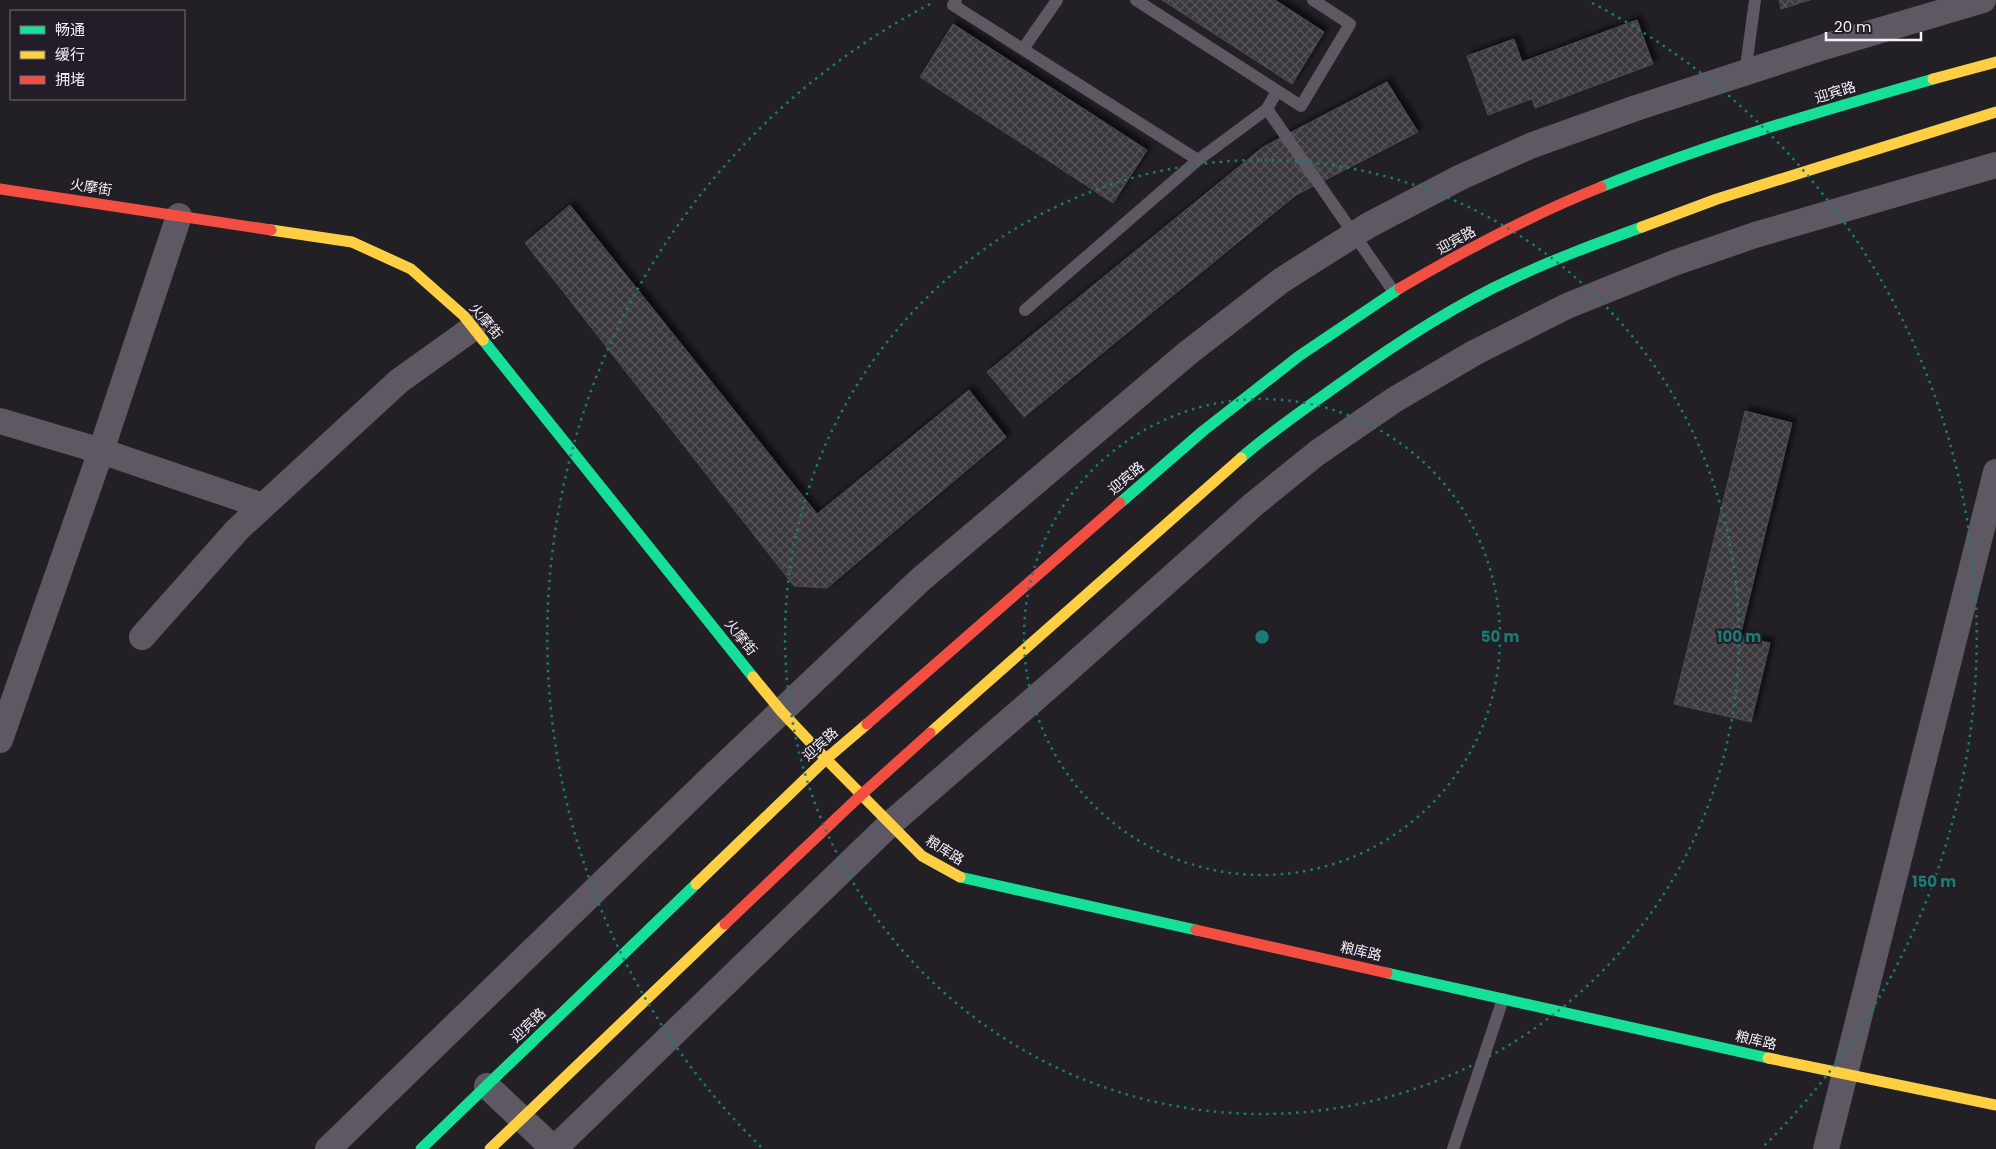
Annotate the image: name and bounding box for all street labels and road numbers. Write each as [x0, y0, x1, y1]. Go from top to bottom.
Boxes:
street label: 迎宾路 [1812, 76, 1858, 108]
street label: 火摩街 [69, 174, 113, 200]
street label: 迎宾路 [1433, 221, 1479, 259]
street label: 火摩街 [465, 298, 507, 344]
street label: 迎宾路 [1103, 457, 1149, 499]
street label: 火摩街 [720, 614, 762, 660]
street label: 迎宾路 [798, 723, 842, 765]
street label: 粮库路 [922, 830, 968, 870]
street label: 粮库路 [1338, 937, 1384, 965]
street label: 迎宾路 [506, 1003, 550, 1047]
street label: 粮库路 [1733, 1026, 1779, 1054]

